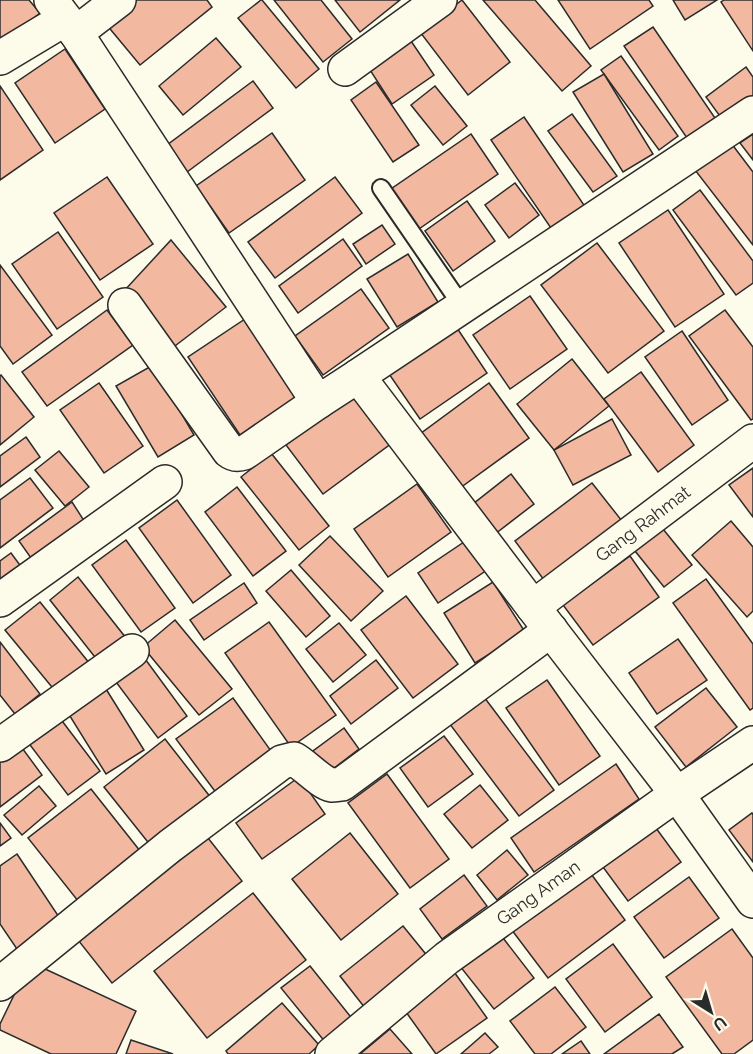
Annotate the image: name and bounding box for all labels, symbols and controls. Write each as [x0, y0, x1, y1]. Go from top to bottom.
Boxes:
street label: Gang Rahmat [591, 481, 694, 566]
street label: Gang Aman [492, 856, 584, 929]
north arrow [681, 982, 741, 1042]
text: U [709, 1012, 730, 1035]

